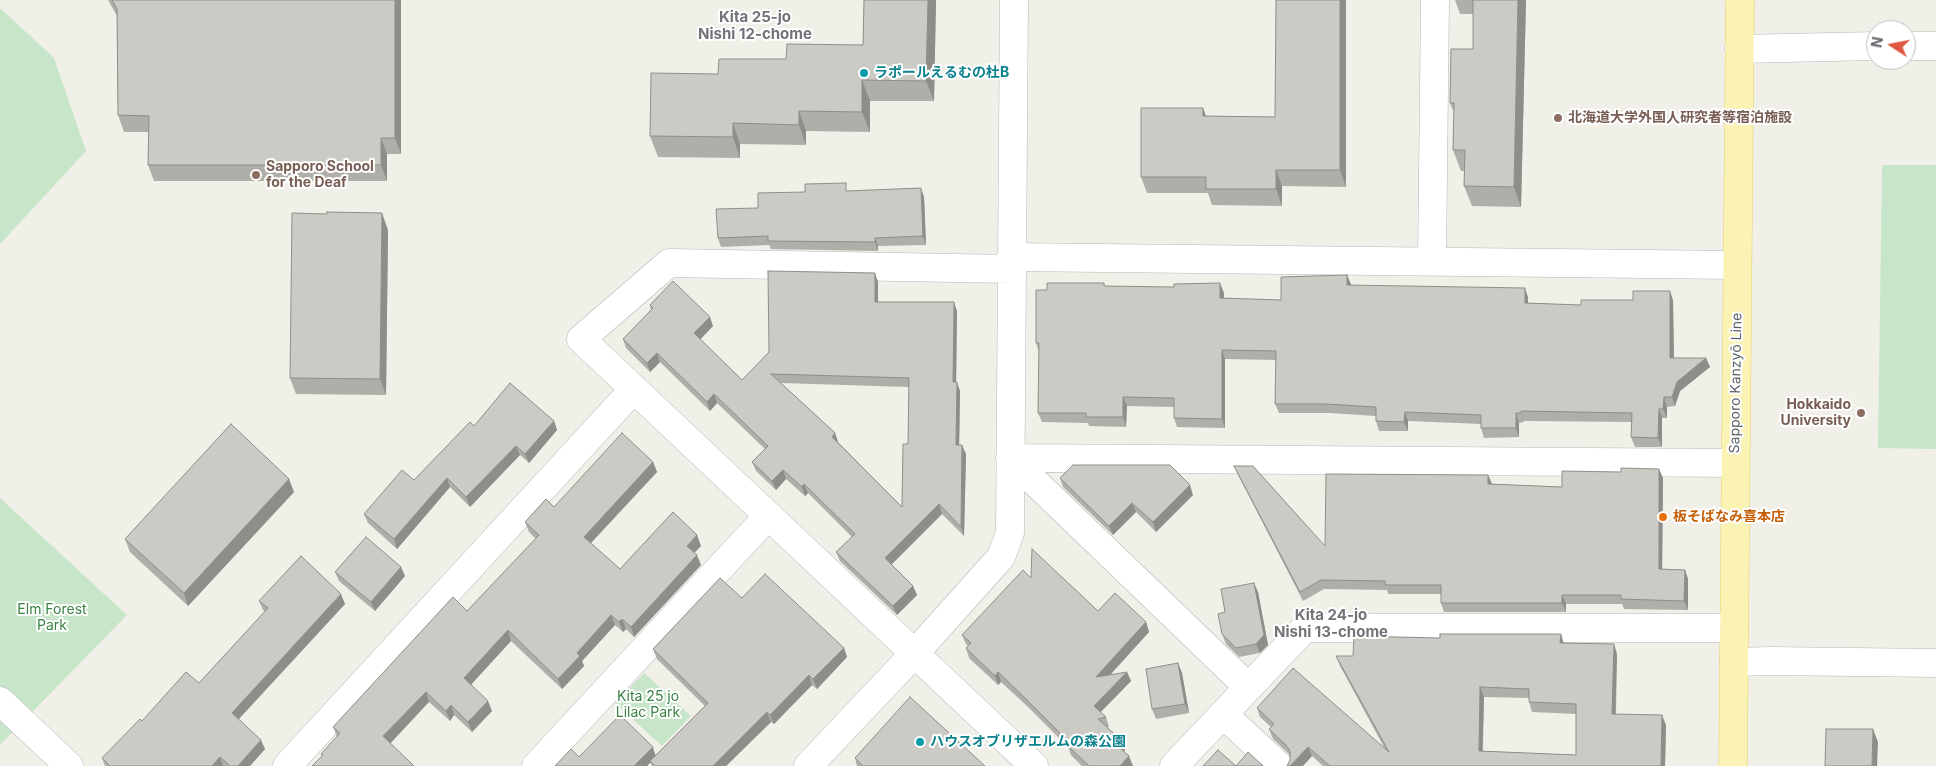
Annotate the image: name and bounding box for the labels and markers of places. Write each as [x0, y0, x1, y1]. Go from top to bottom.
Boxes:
place label: ラポールえるむの杜B [874, 65, 1009, 81]
marker: ラポールえるむの杜B [858, 67, 870, 79]
place label: 北海道大学外国人研究者等宿泊施設 [1568, 110, 1792, 126]
marker: 北海道大学外国人研究者等宿泊施設 [1552, 112, 1564, 124]
place label: Sapporo School for the Deaf [266, 159, 374, 192]
marker: Sapporo School for the Deaf [250, 169, 262, 181]
place label: Hokkaido University [1781, 397, 1851, 430]
marker: Hokkaido University [1855, 407, 1867, 419]
place label: 板そばなみ喜本店 [1673, 509, 1785, 525]
marker: 板そばなみ喜本店 [1657, 511, 1669, 523]
place label: ハウスオブリザエルムの森公園 [930, 734, 1126, 750]
marker: ハウスオブリザエルムの森公園 [914, 736, 926, 748]

